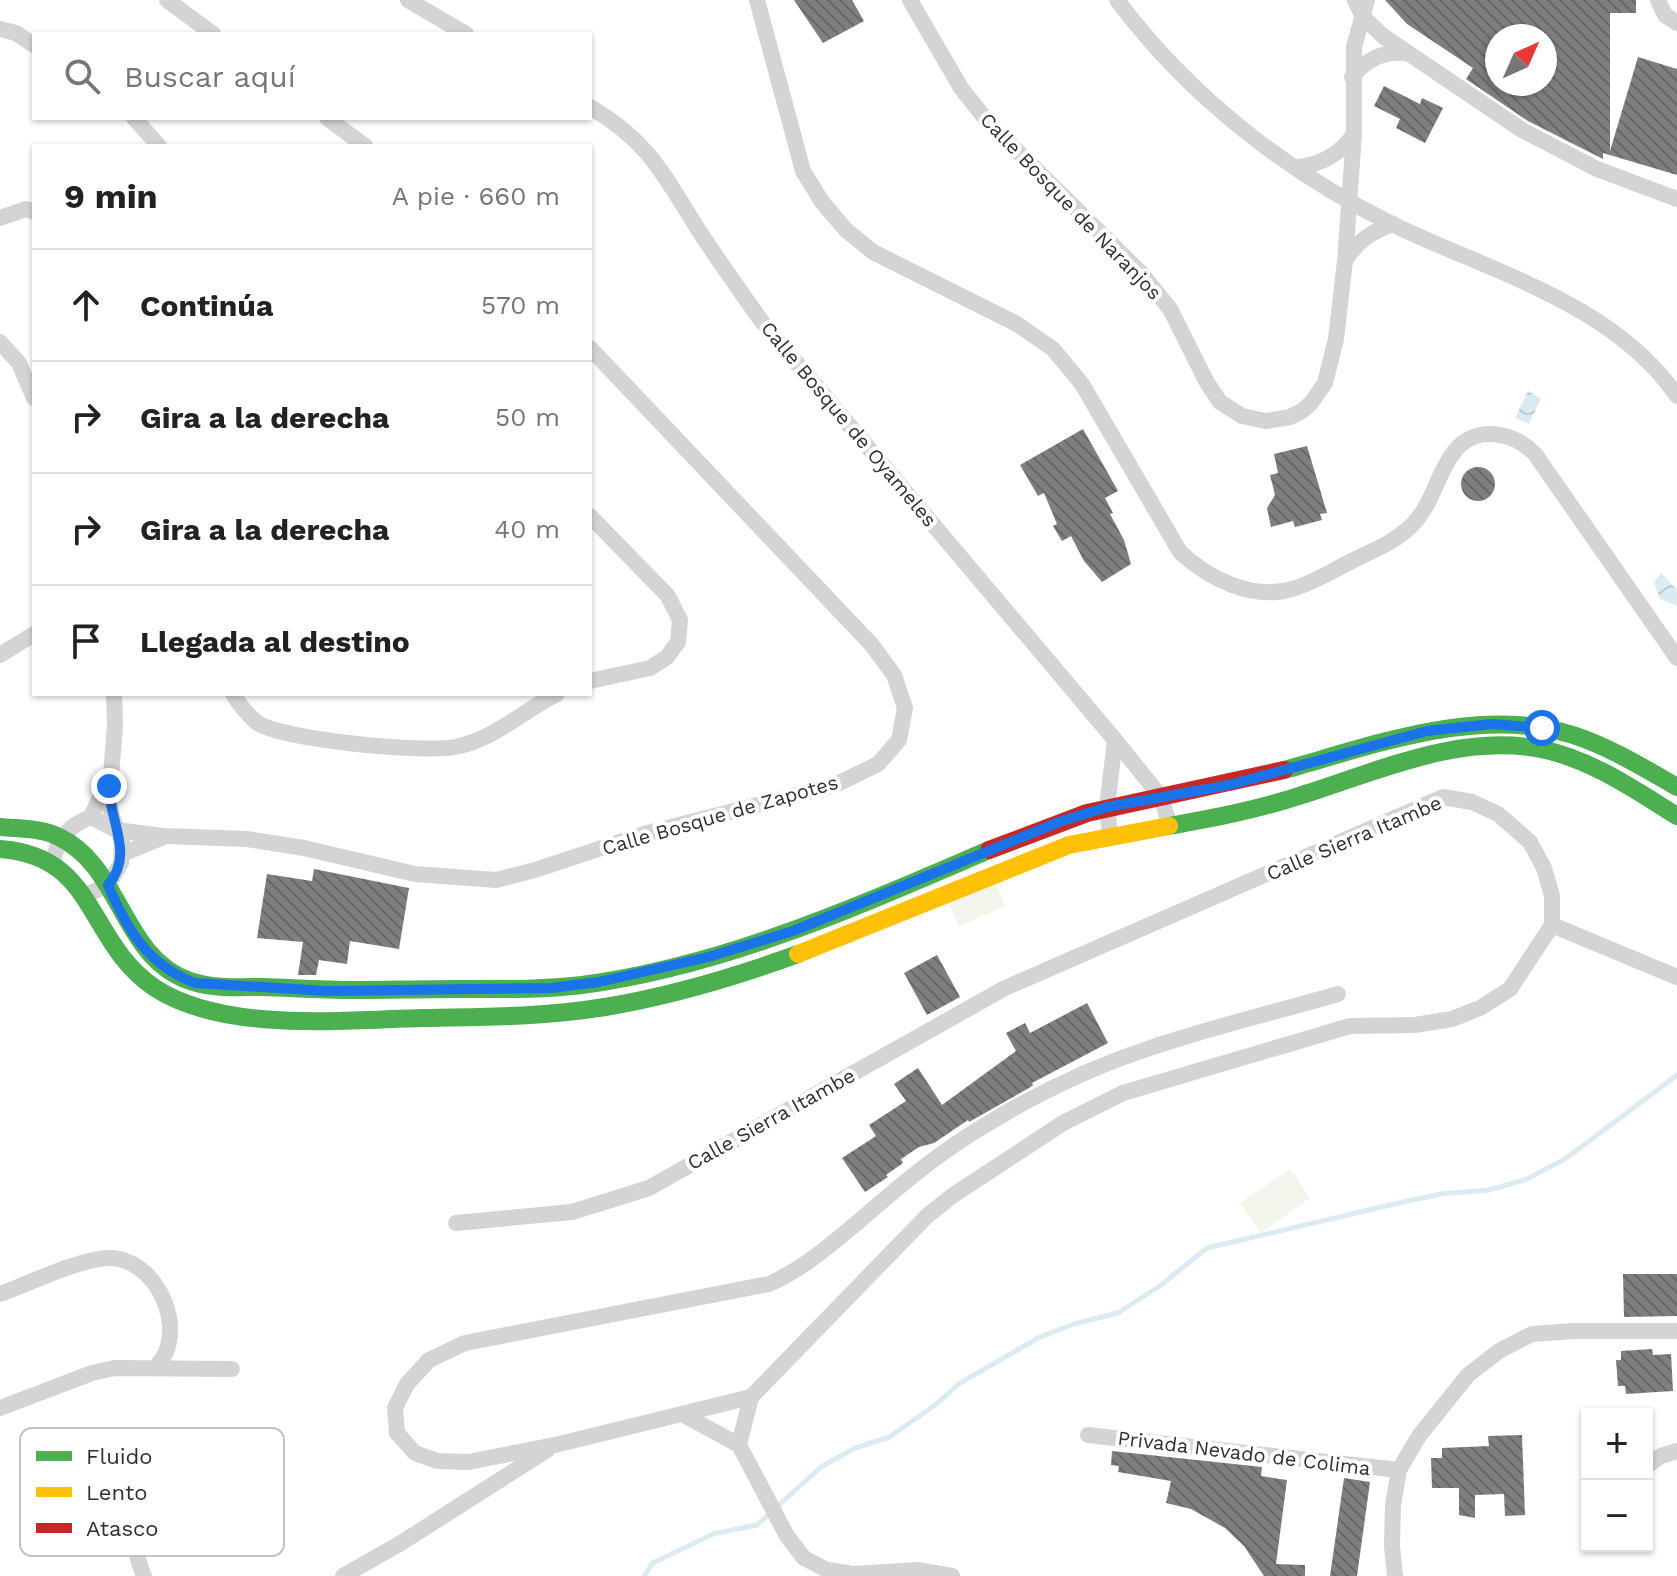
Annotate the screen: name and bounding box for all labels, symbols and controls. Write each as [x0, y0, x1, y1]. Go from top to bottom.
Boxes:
north arrow [1485, 24, 1557, 96]
search box [32, 32, 592, 120]
icon: search [60, 54, 104, 98]
text: Buscar aquí [124, 59, 296, 94]
street label: Calle Bosque de Naranjos [975, 107, 1167, 305]
text: 9 min [64, 176, 158, 216]
text: A pie · 660 m [392, 181, 560, 211]
icon: ahead [64, 283, 108, 327]
text: Continúa [140, 288, 273, 323]
text: 570 m [481, 290, 560, 320]
street label: Calle Bosque de Oyameles [756, 317, 942, 531]
icon: right [64, 395, 108, 439]
text: Gira a la derecha [140, 400, 389, 435]
text: 50 m [495, 402, 560, 432]
icon: right [64, 507, 108, 551]
text: Gira a la derecha [140, 512, 389, 547]
text: 40 m [494, 514, 560, 544]
icon: arrive [64, 619, 108, 663]
text: Llegada al destino [140, 624, 410, 659]
route start [1524, 710, 1560, 746]
route end [91, 768, 127, 804]
street label: Calle Bosque de Zapotes [599, 770, 841, 860]
street label: Calle Sierra Itambe [1263, 790, 1445, 886]
street label: Calle Sierra Itambe [683, 1063, 859, 1175]
map controls [1581, 1408, 1653, 1552]
button: + [1581, 1408, 1653, 1480]
street label: Privada Nevado de Colima [1116, 1426, 1372, 1480]
legend [20, 1428, 284, 1556]
text: Fluido [86, 1444, 153, 1469]
text: Lento [86, 1480, 147, 1505]
button: − [1581, 1480, 1653, 1552]
text: Atasco [86, 1516, 159, 1541]

